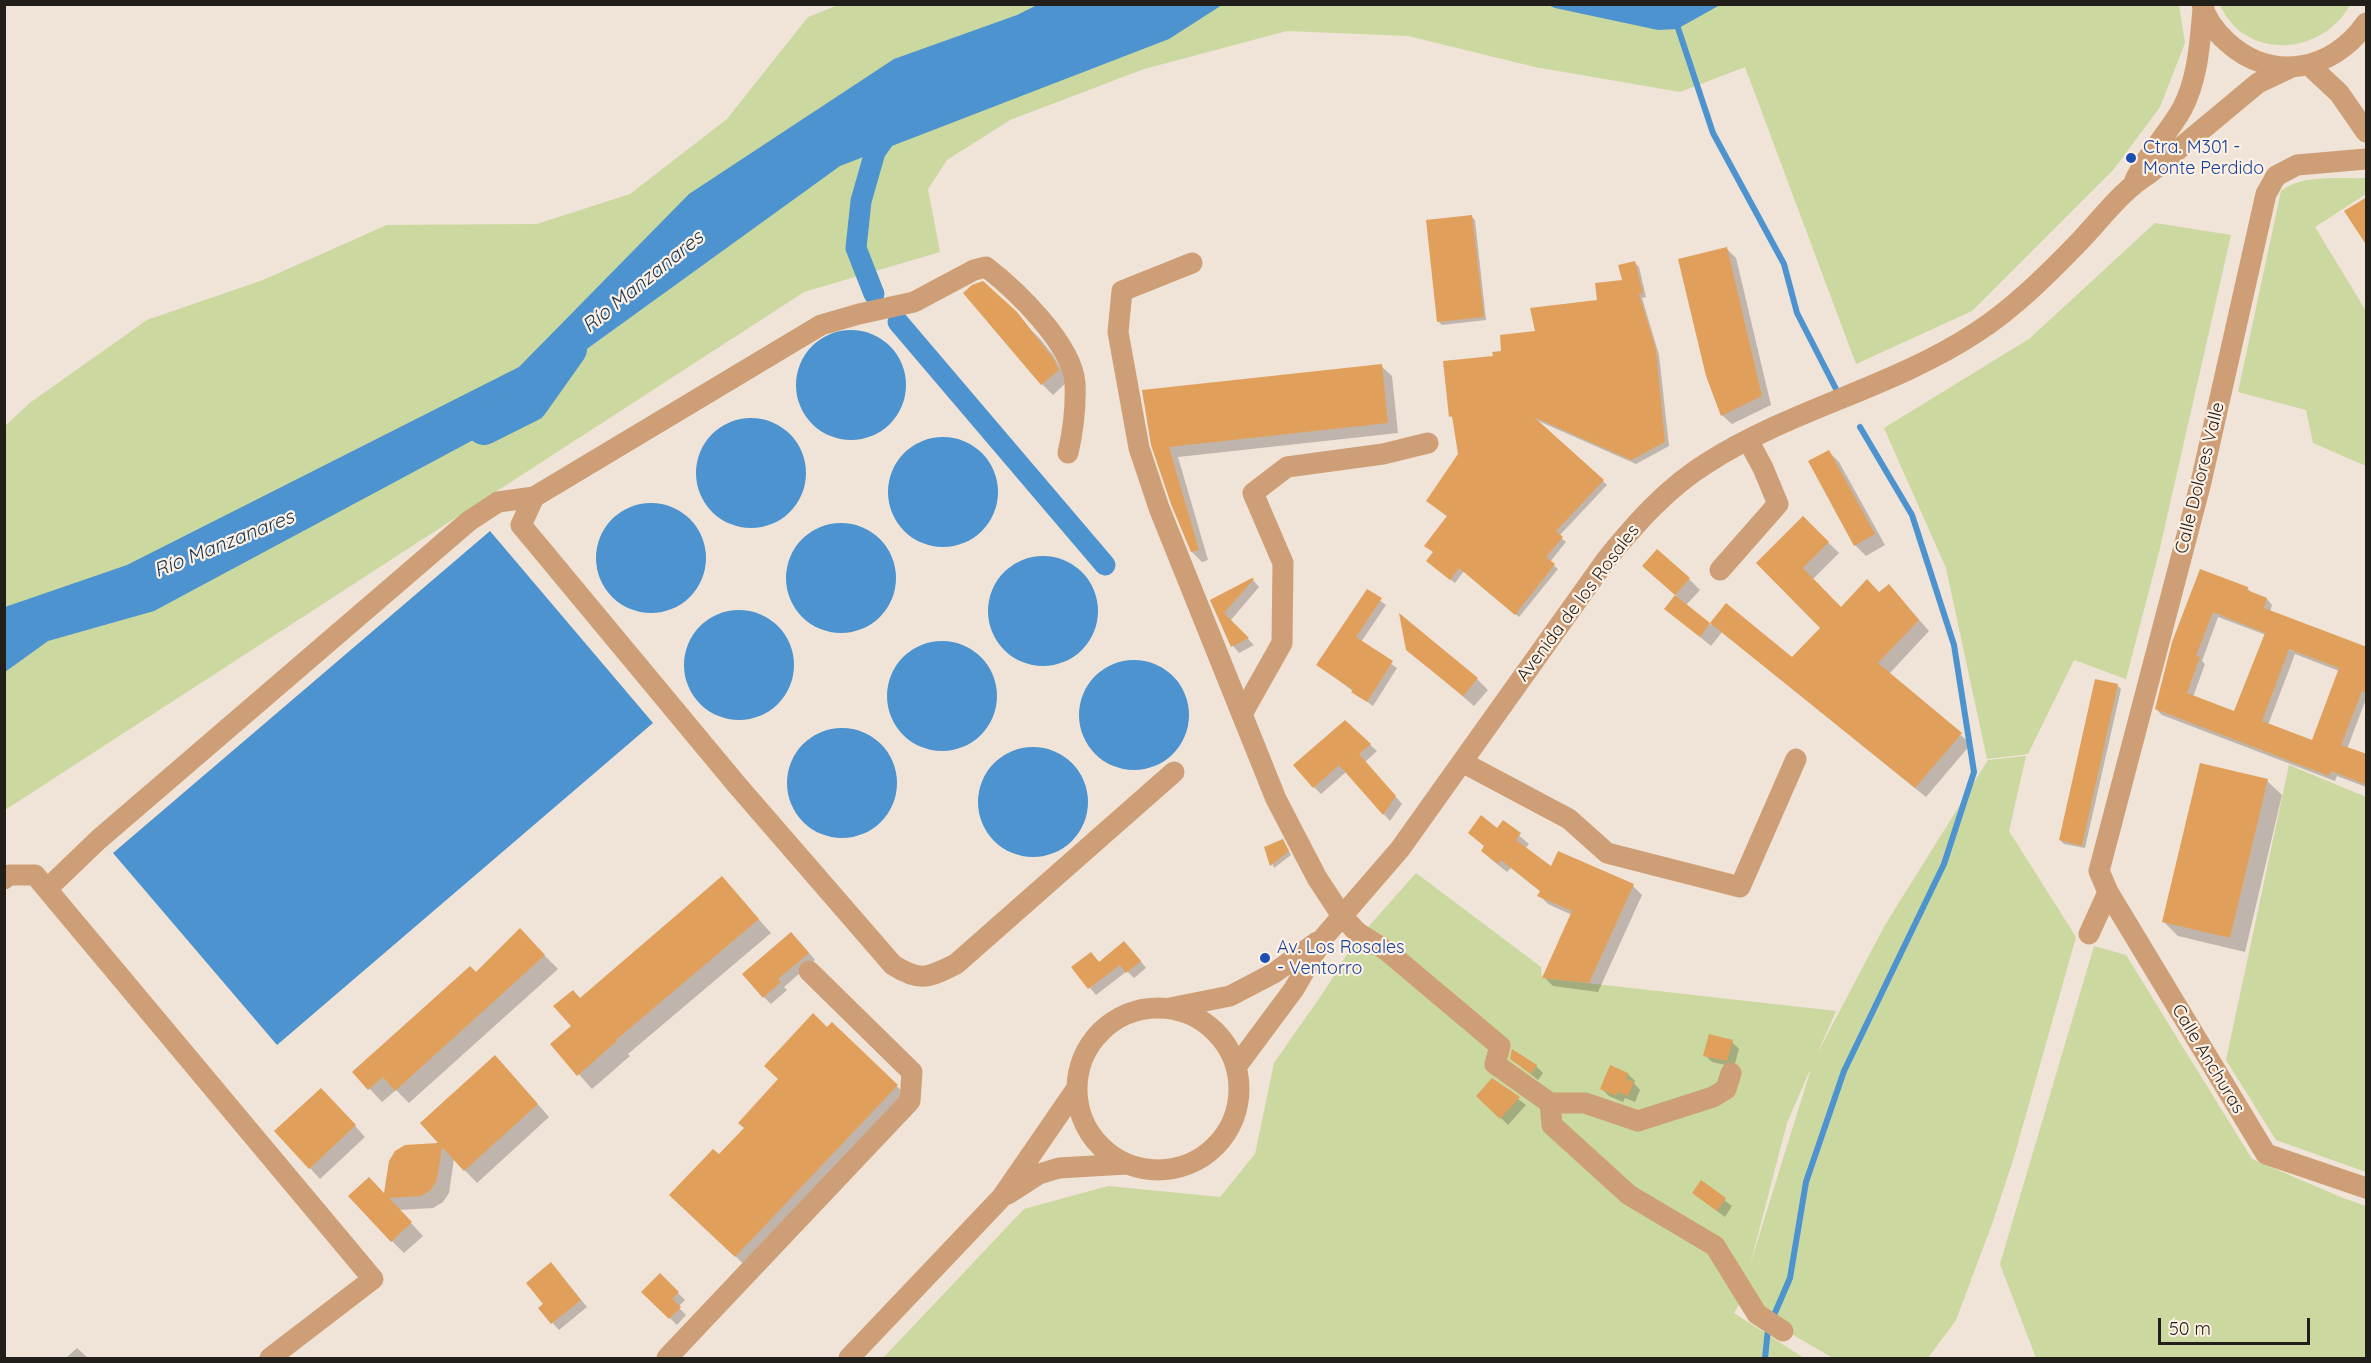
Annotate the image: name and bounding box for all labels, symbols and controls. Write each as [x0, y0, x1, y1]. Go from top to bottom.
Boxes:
place label: Ctra. M301 - Monte Perdido [2143, 137, 2264, 180]
marker: Ctra. M301 - Monte Perdido [2124, 151, 2138, 165]
water label: Río Manzanares [578, 226, 708, 338]
street label: Calle Dolores Valle [2171, 400, 2229, 556]
water label: Río Manzanares [151, 505, 297, 583]
street label: Avenida de los Rosales [1512, 520, 1644, 686]
place label: Av. Los Rosales - Ventorro [1277, 937, 1405, 980]
marker: Av. Los Rosales - Ventorro [1258, 951, 1272, 965]
street label: Calle Anchuras [2167, 1000, 2249, 1118]
scale bar [2161, 1306, 2312, 1344]
text: 50 m [2169, 1317, 2211, 1340]

